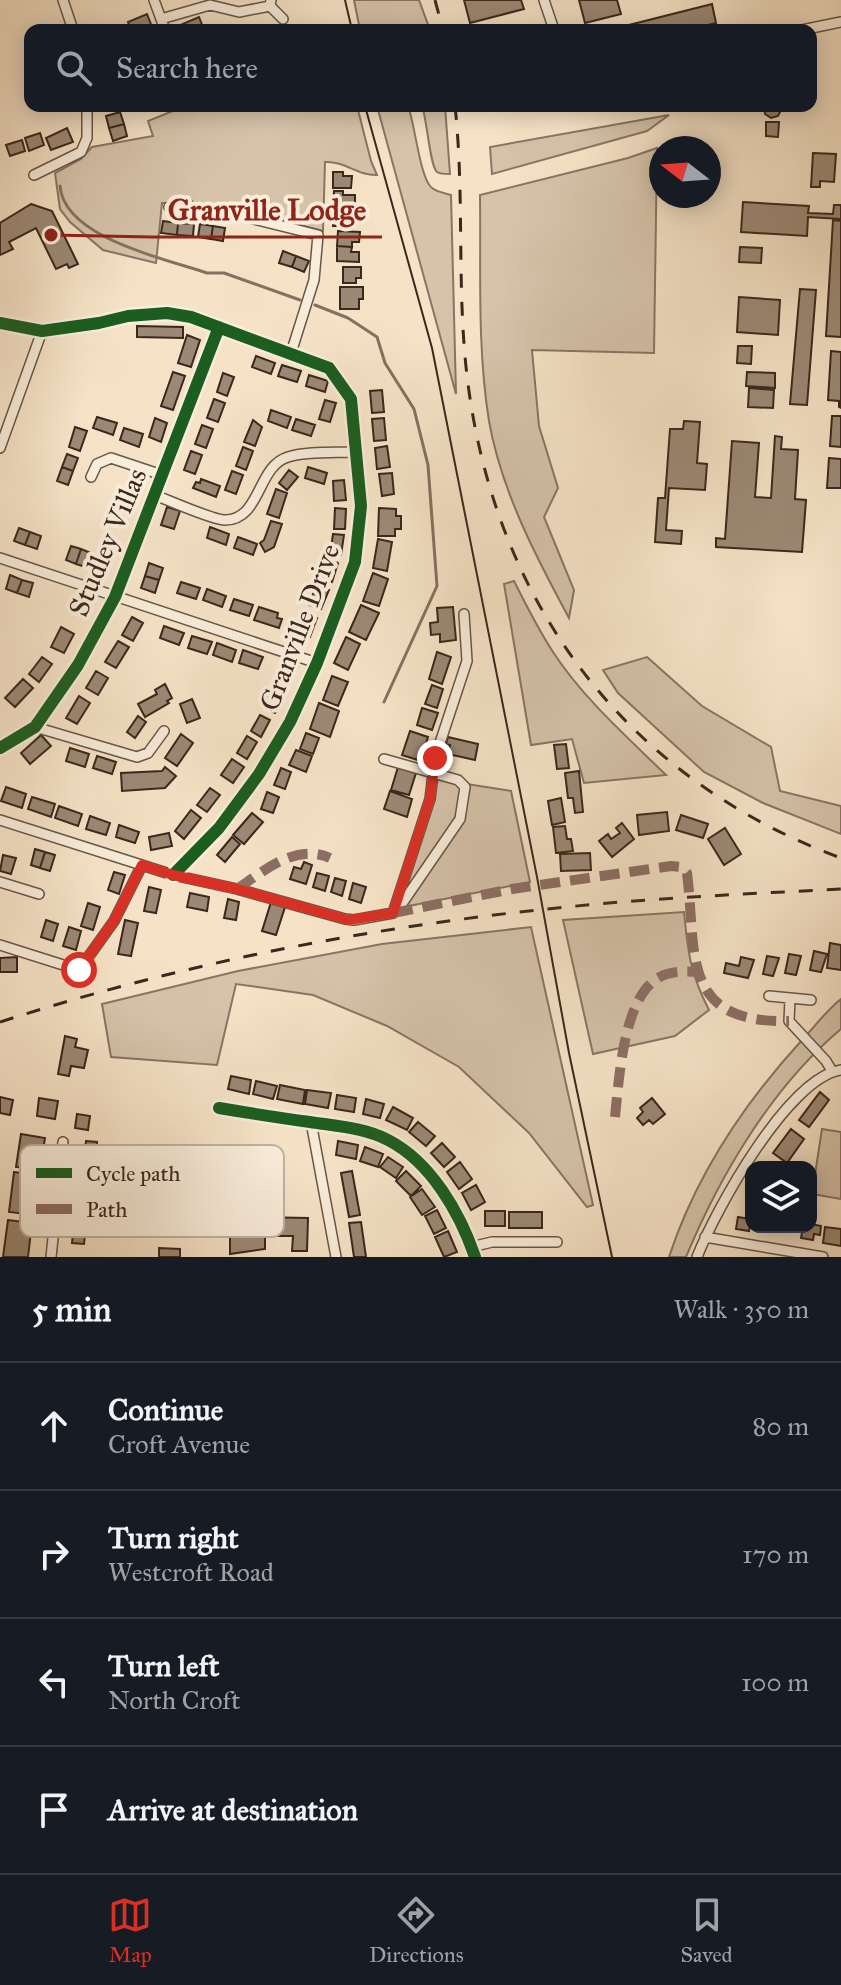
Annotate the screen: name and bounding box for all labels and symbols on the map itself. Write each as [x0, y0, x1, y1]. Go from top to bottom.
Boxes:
north arrow [649, 136, 721, 208]
callout: Granville Lodge [152, 183, 382, 237]
text: Granville Lodge [168, 192, 367, 228]
street label: Studley Villas [61, 463, 154, 622]
street label: Granville Drive [252, 539, 347, 716]
route end [417, 740, 453, 776]
route start [61, 952, 97, 988]
legend [20, 1145, 284, 1237]
text: Cycle path [86, 1160, 181, 1187]
text: Path [86, 1196, 128, 1223]

